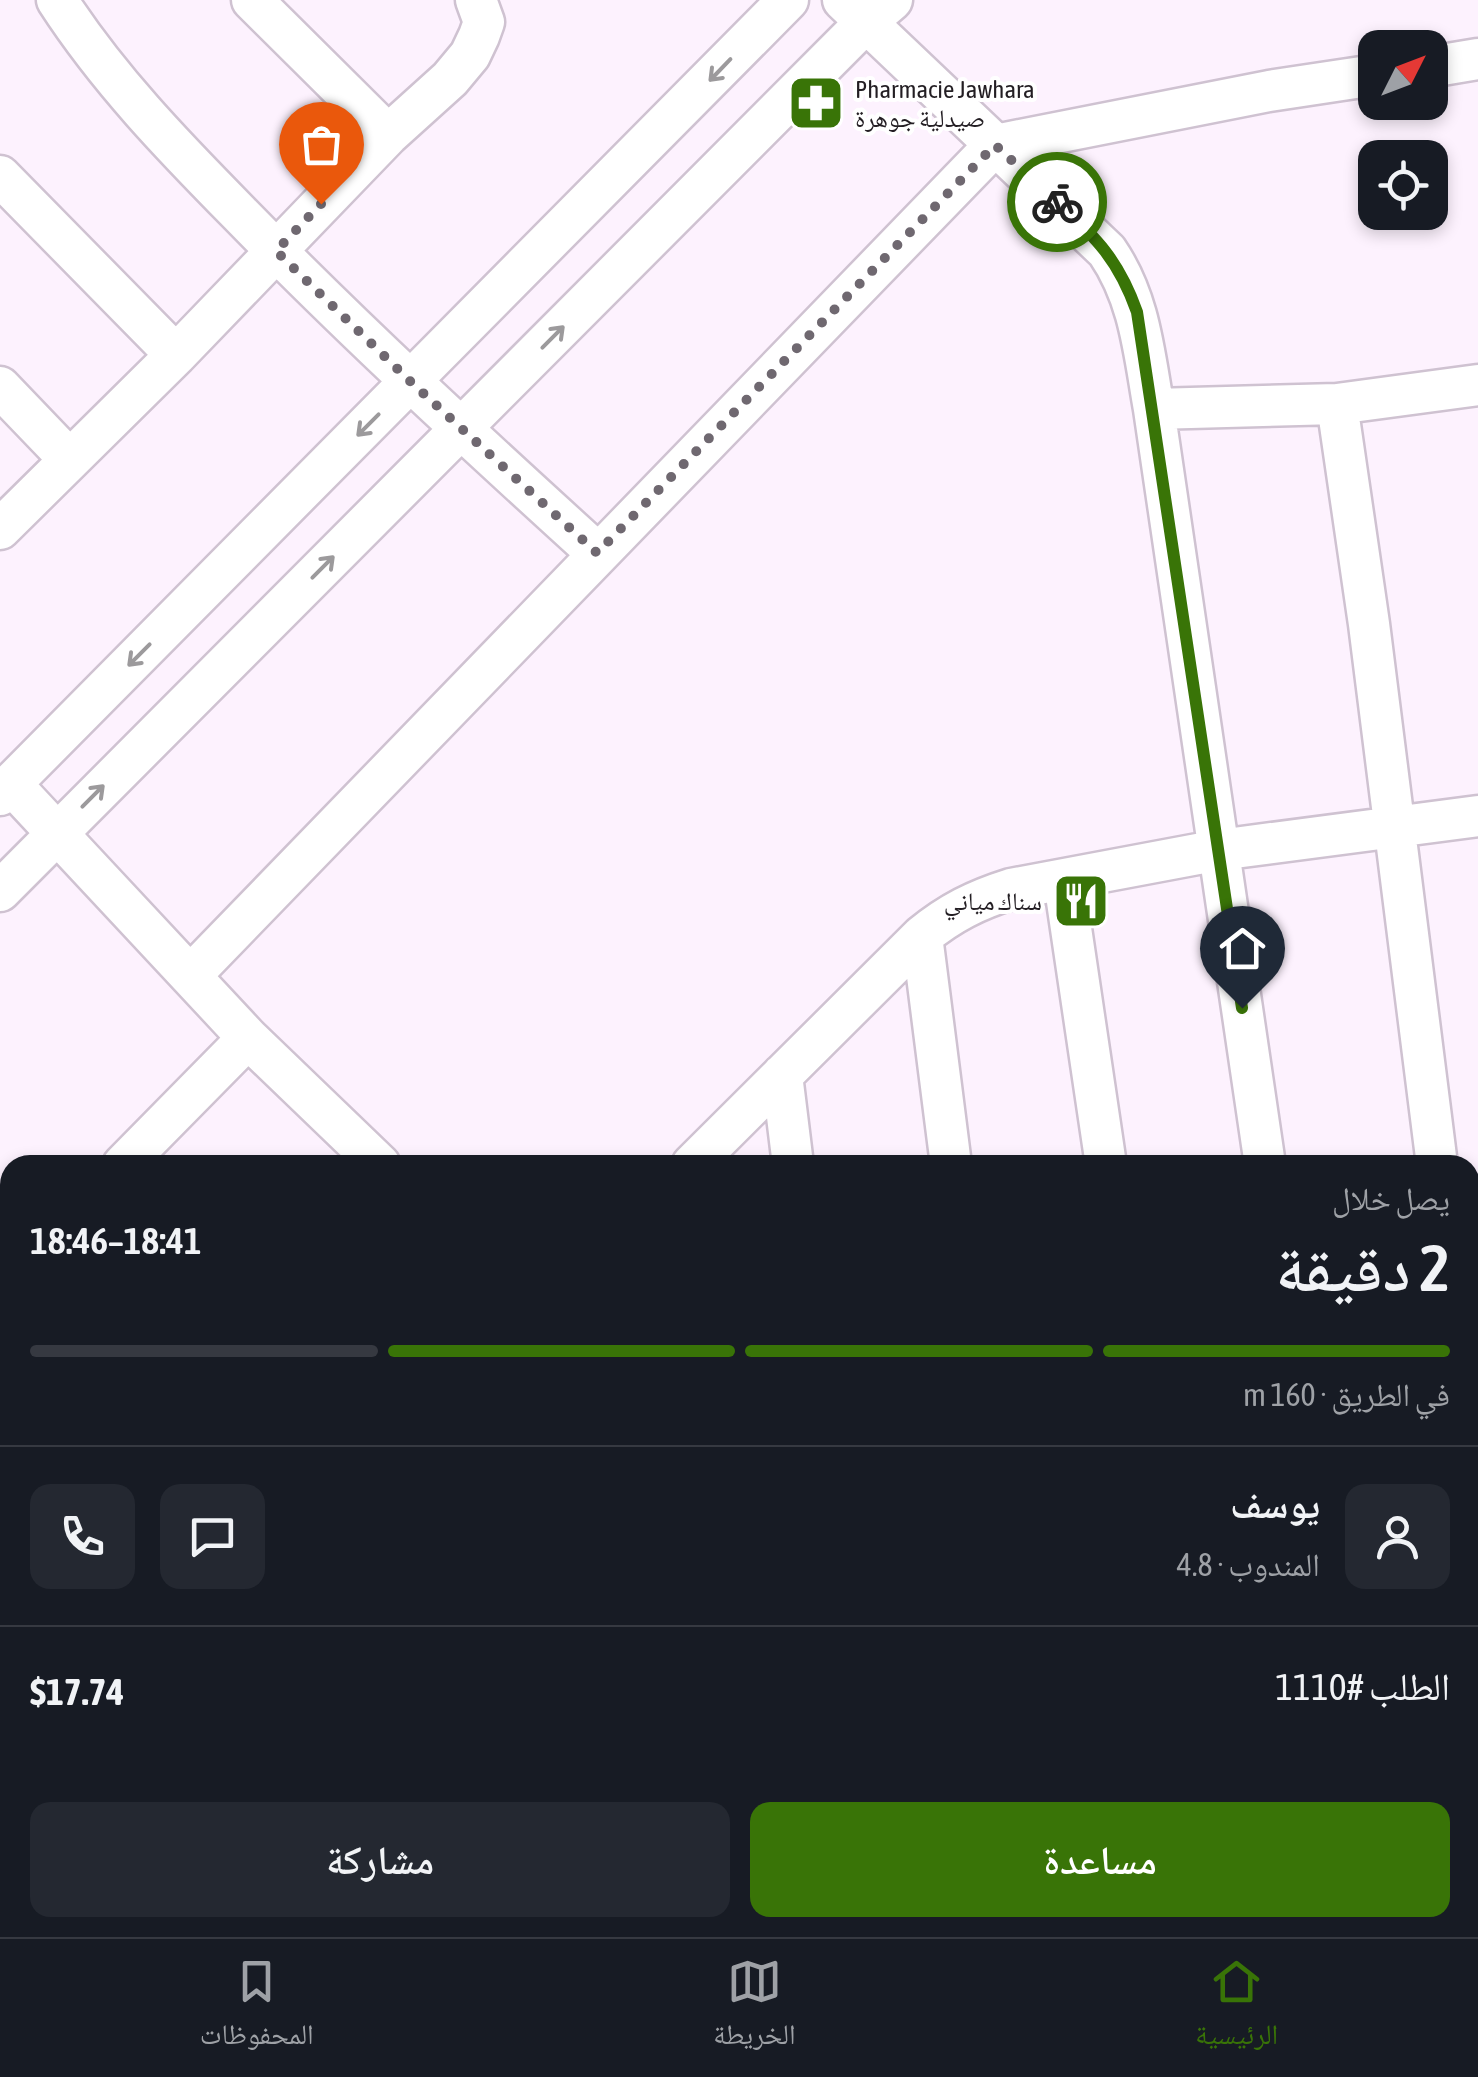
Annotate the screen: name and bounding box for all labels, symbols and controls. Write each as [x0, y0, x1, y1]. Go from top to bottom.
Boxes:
north arrow [1358, 30, 1448, 120]
map controls [1358, 30, 1448, 230]
one-way arrow [708, 57, 732, 81]
pharmacy icon: Pharmacie Jawhara صيدلية جوهرة [786, 73, 846, 133]
place label: Pharmacie Jawhara صيدلية جوهرة [855, 75, 1035, 132]
pin [279, 102, 364, 205]
icon: bag [294, 117, 349, 172]
button: locate [1358, 140, 1448, 230]
courier [1007, 152, 1107, 252]
icon: bike [1030, 175, 1085, 230]
one-way arrow [540, 325, 565, 350]
one-way arrow [357, 413, 381, 437]
one-way arrow [310, 555, 335, 580]
one-way arrow [128, 643, 152, 667]
one-way arrow [80, 785, 104, 809]
restaurant icon: سناك مياني [1051, 871, 1111, 931]
place label: سناك مياني [944, 887, 1042, 921]
pin [1200, 906, 1285, 1009]
icon: home [1215, 921, 1270, 976]
text: يصل خلال [1332, 1180, 1450, 1217]
text: 18:41–18:46 [30, 1219, 202, 1262]
text: 2 دقيقة [1275, 1230, 1450, 1305]
text: في الطريق · 160 m [1243, 1376, 1450, 1413]
text: يوسف [1230, 1483, 1320, 1526]
button: phone [30, 1484, 135, 1589]
button: chat [160, 1484, 265, 1589]
button: person [1345, 1484, 1450, 1589]
text: المندوب · 4.8 [1177, 1546, 1320, 1583]
text: الطلب #1110 [1275, 1665, 1450, 1708]
text: $17.74 [30, 1670, 124, 1713]
button: مشاركة [30, 1802, 730, 1917]
button: مساعدة [750, 1802, 1450, 1917]
tab: المحفوظات [200, 1954, 314, 2062]
tab: الخريطة [713, 1954, 796, 2062]
tab: الرئيسية [1195, 1954, 1278, 2062]

